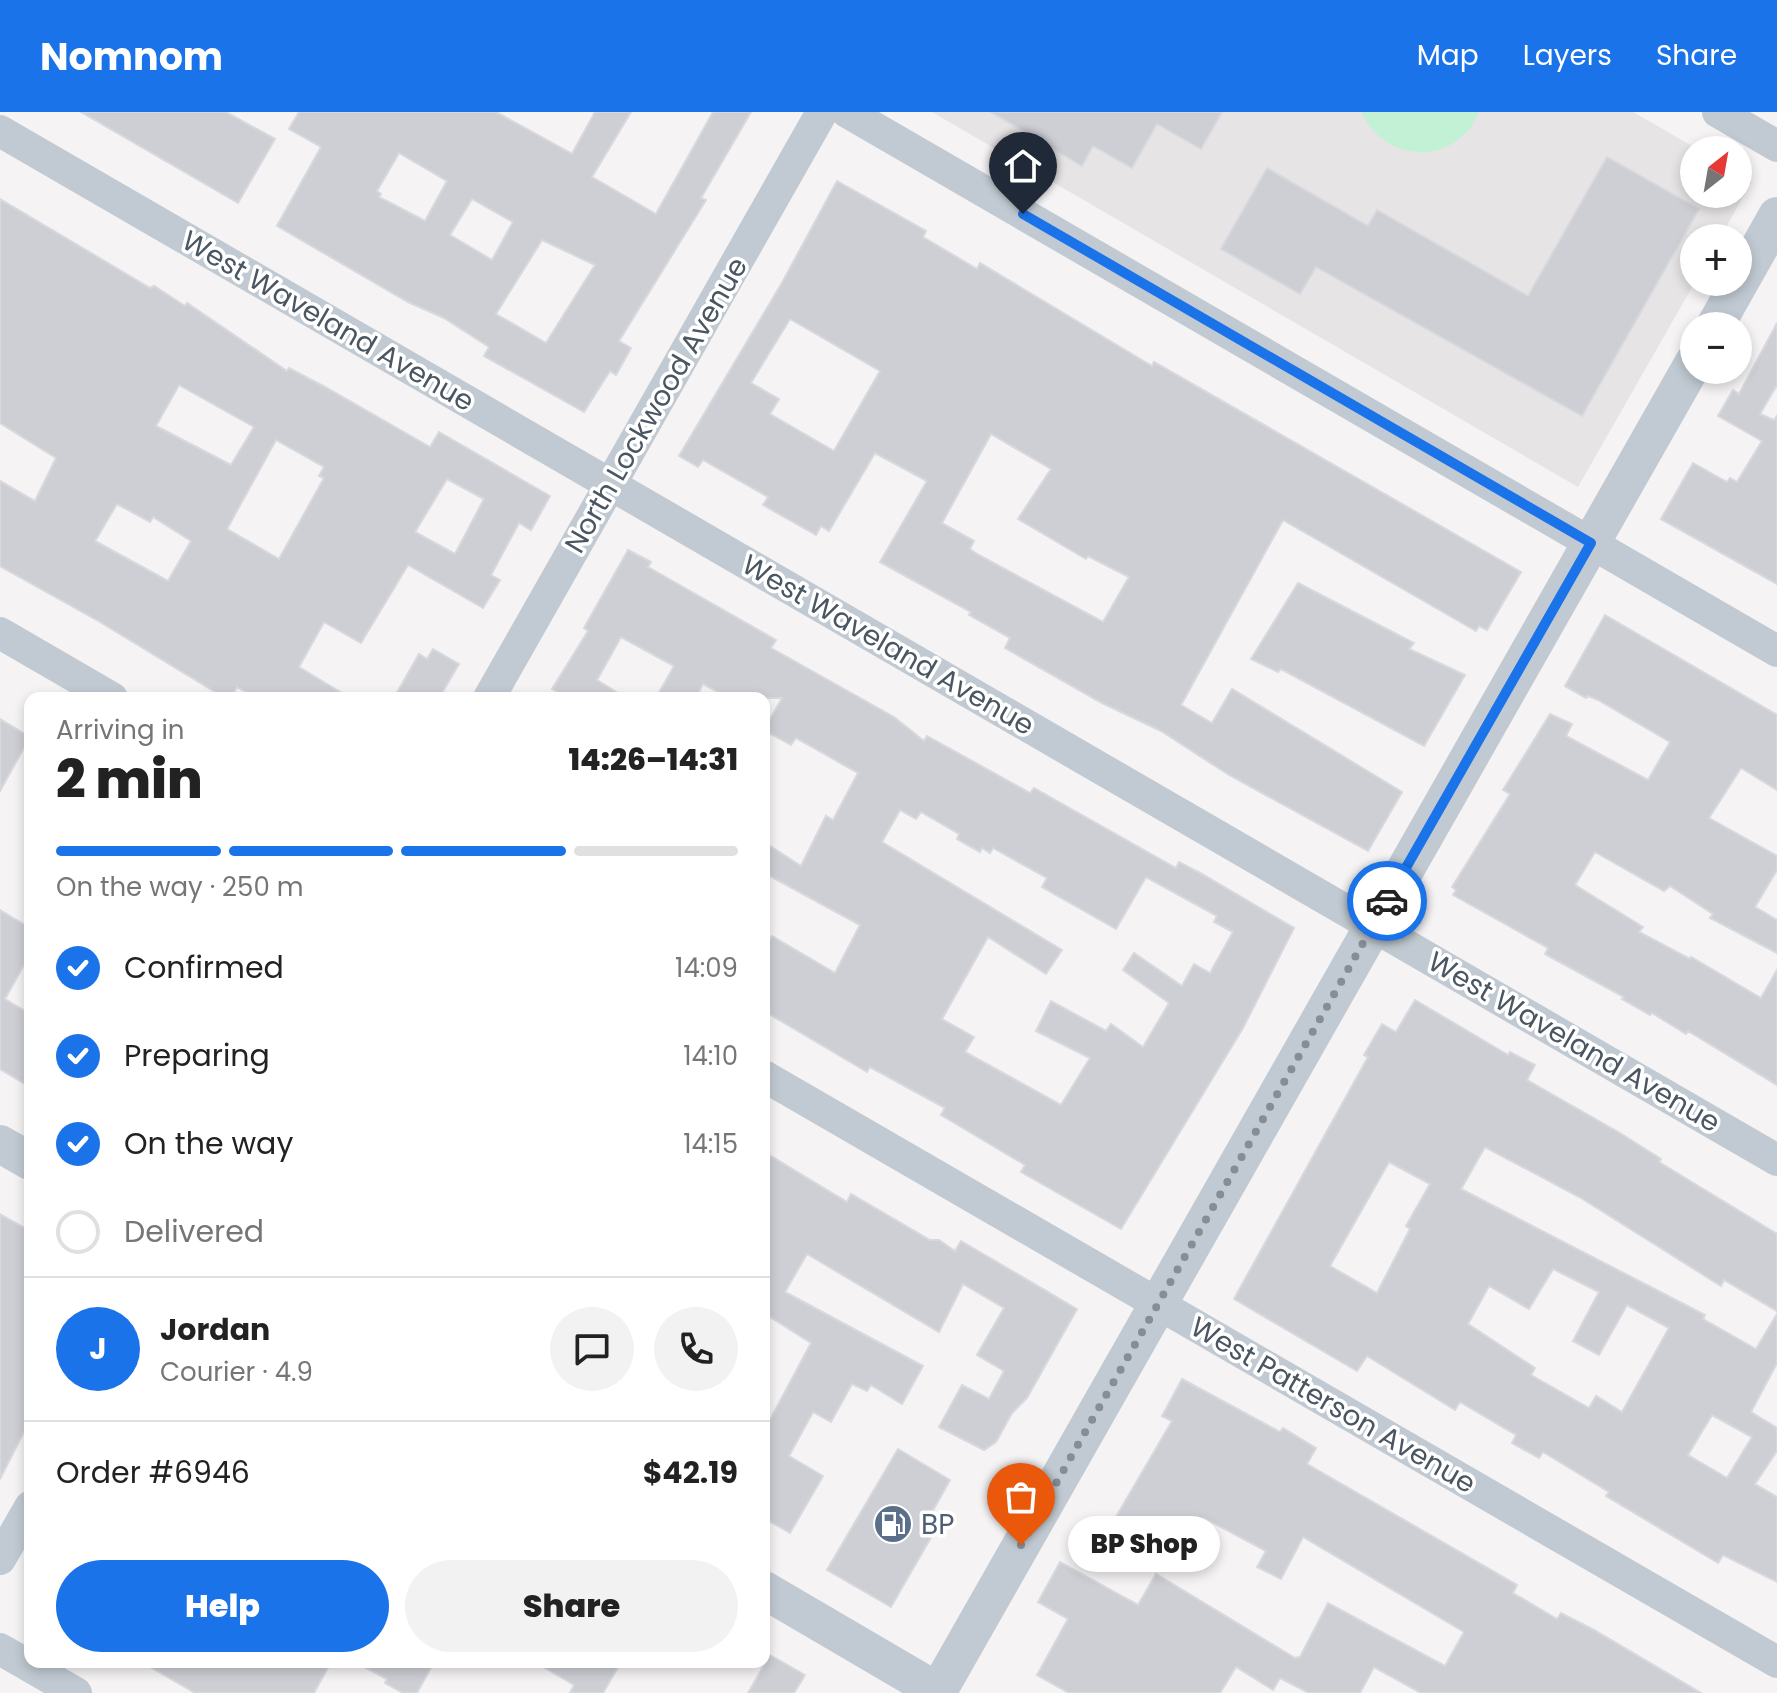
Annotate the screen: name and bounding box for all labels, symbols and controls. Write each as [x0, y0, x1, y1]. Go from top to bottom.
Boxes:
text: Nomnom [40, 30, 223, 83]
text: Map [1417, 36, 1479, 75]
text: Layers [1523, 36, 1612, 75]
text: Share [1656, 36, 1737, 75]
pin [989, 132, 1057, 214]
north arrow [1680, 136, 1752, 208]
map controls [1680, 136, 1752, 384]
icon: home [1001, 144, 1045, 188]
street label: West Waveland Avenue [175, 221, 481, 421]
button: + [1680, 224, 1752, 296]
street label: North Lockwood Avenue [555, 250, 757, 560]
button: − [1680, 312, 1752, 384]
street label: West Waveland Avenue [735, 545, 1041, 745]
text: Arriving in [56, 712, 185, 748]
text: 14:26–14:31 [569, 738, 738, 781]
text: 2 min [56, 743, 203, 816]
courier [1347, 861, 1427, 941]
text: On the way · 250 m [56, 869, 303, 905]
icon: car [1365, 879, 1409, 923]
street label: West Waveland Avenue [1421, 942, 1727, 1142]
icon: check [56, 946, 100, 990]
text: Confirmed [124, 946, 284, 989]
text: 14:09 [675, 950, 738, 986]
icon: check [56, 1034, 100, 1078]
text: Preparing [124, 1034, 270, 1077]
text: 14:10 [683, 1038, 738, 1074]
icon: check [56, 1122, 100, 1166]
text: On the way [124, 1122, 293, 1165]
text: 14:15 [683, 1126, 738, 1162]
text: Delivered [124, 1210, 264, 1253]
button: chat [550, 1307, 634, 1391]
button: phone [654, 1307, 738, 1391]
street label: West Patterson Avenue [1183, 1307, 1483, 1503]
text: Jordan [160, 1308, 270, 1351]
text: J [89, 1327, 107, 1370]
text: Courier · 4.9 [160, 1354, 313, 1390]
text: Order #6946 [56, 1451, 250, 1494]
text: $42.19 [643, 1451, 738, 1494]
pin [987, 1463, 1055, 1545]
icon: bag [999, 1475, 1043, 1519]
fuel station icon: BP [872, 1503, 914, 1545]
place label: BP [921, 1505, 954, 1544]
callout: BP Shop [1069, 1517, 1221, 1573]
text: BP Shop [1090, 1526, 1198, 1562]
button: Help [56, 1560, 389, 1652]
button: Share [405, 1560, 738, 1652]

